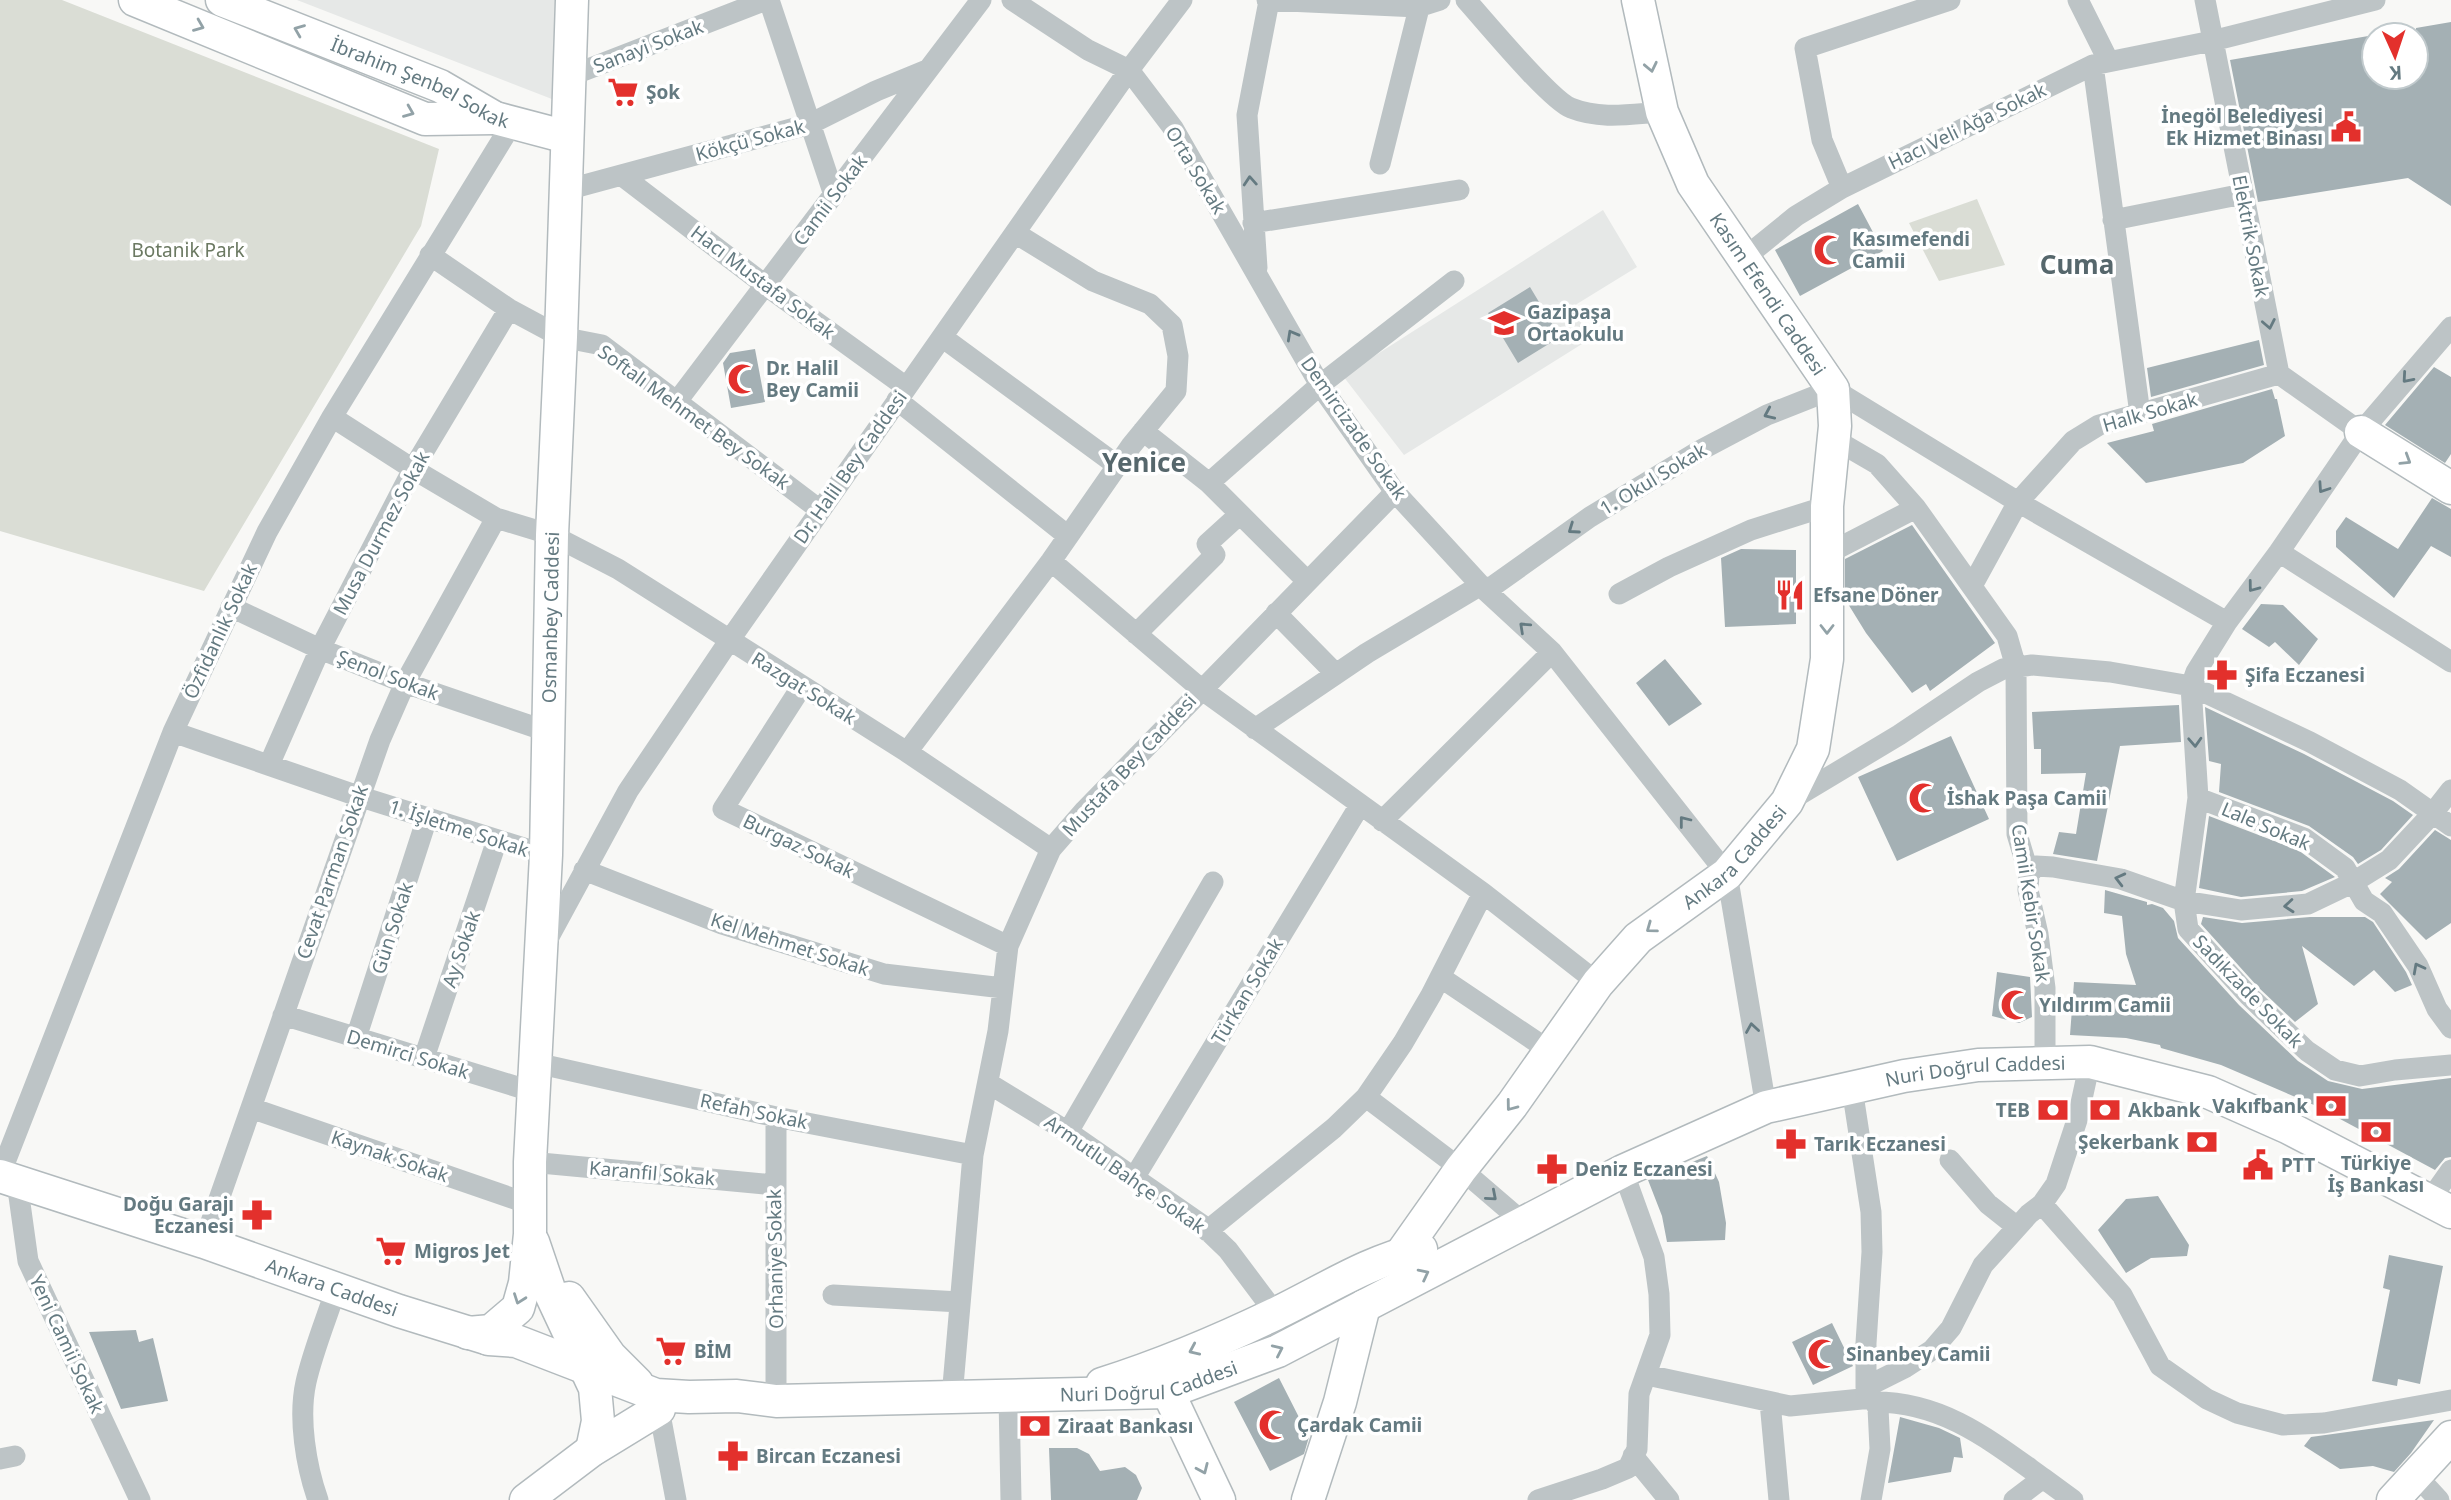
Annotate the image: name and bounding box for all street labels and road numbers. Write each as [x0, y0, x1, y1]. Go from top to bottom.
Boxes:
street label: Sanayi Sokak [589, 13, 707, 79]
street label: İbrahim Şenbel Sokak [327, 31, 512, 134]
street label: Hacı Veli Ağa Sokak [1884, 77, 2050, 175]
street label: Kökçü Sokak [692, 113, 808, 167]
street label: Orta Sokak [1160, 121, 1232, 219]
street label: Camii Sokak [787, 149, 873, 251]
street label: Elektrik Sokak [2226, 173, 2276, 299]
street label: Kasım Efendi Caddesi [1704, 208, 1832, 380]
street label: Hacı Mustafa Sokak [686, 219, 840, 345]
street label: Softalı Mehmet Bey Sokak [593, 339, 795, 495]
street label: Demircizade Sokak [1295, 352, 1413, 504]
street label: Dr. Halil Bey Caddesi [787, 385, 913, 549]
street label: Halk Sokak [2100, 386, 2200, 438]
street label: 1. Okul Sokak [1595, 437, 1711, 521]
street label: Musa Durmez Sokak [327, 446, 435, 620]
street label: Osmanbey Caddesi [536, 531, 565, 703]
street label: Özfidanlık Sokak [177, 559, 263, 703]
street label: Şenol Sokak [333, 644, 443, 706]
street label: Razgat Sokak [747, 646, 861, 730]
street label: Mustafa Bey Caddesi [1056, 688, 1202, 842]
street label: Cevat Parman Sokak [290, 782, 374, 962]
street label: 1. İşletme Sokak [386, 793, 532, 863]
street label: Lale Sokak [2218, 796, 2314, 856]
street label: Ankara Caddesi [1677, 799, 1792, 915]
street label: Burgaz Sokak [739, 808, 859, 884]
street label: Camii Kebir Sokak [2006, 822, 2056, 984]
street label: Gün Sokak [365, 879, 419, 977]
street label: Kel Mehmet Sokak [707, 906, 873, 982]
street label: Ay Sokak [436, 907, 486, 991]
street label: Sadıkzade Sokak [2187, 929, 2309, 1053]
street label: Türkan Sokak [1205, 933, 1289, 1049]
street label: Demirci Sokak [344, 1023, 472, 1085]
street label: Nuri Doğrul Caddesi [1883, 1050, 2066, 1093]
street label: Refah Sokak [698, 1087, 810, 1135]
street label: Armutlu Bahçe Sokak [1040, 1109, 1210, 1239]
street label: Kaynak Sokak [328, 1124, 452, 1188]
street label: Karanfil Sokak [588, 1155, 716, 1191]
street label: Orhaniye Sokak [761, 1189, 789, 1329]
street label: Ankara Caddesi [262, 1252, 402, 1323]
street label: Yeni Camii Sokak [23, 1270, 111, 1418]
street label: Nuri Doğrul Caddesi [1059, 1354, 1241, 1407]

